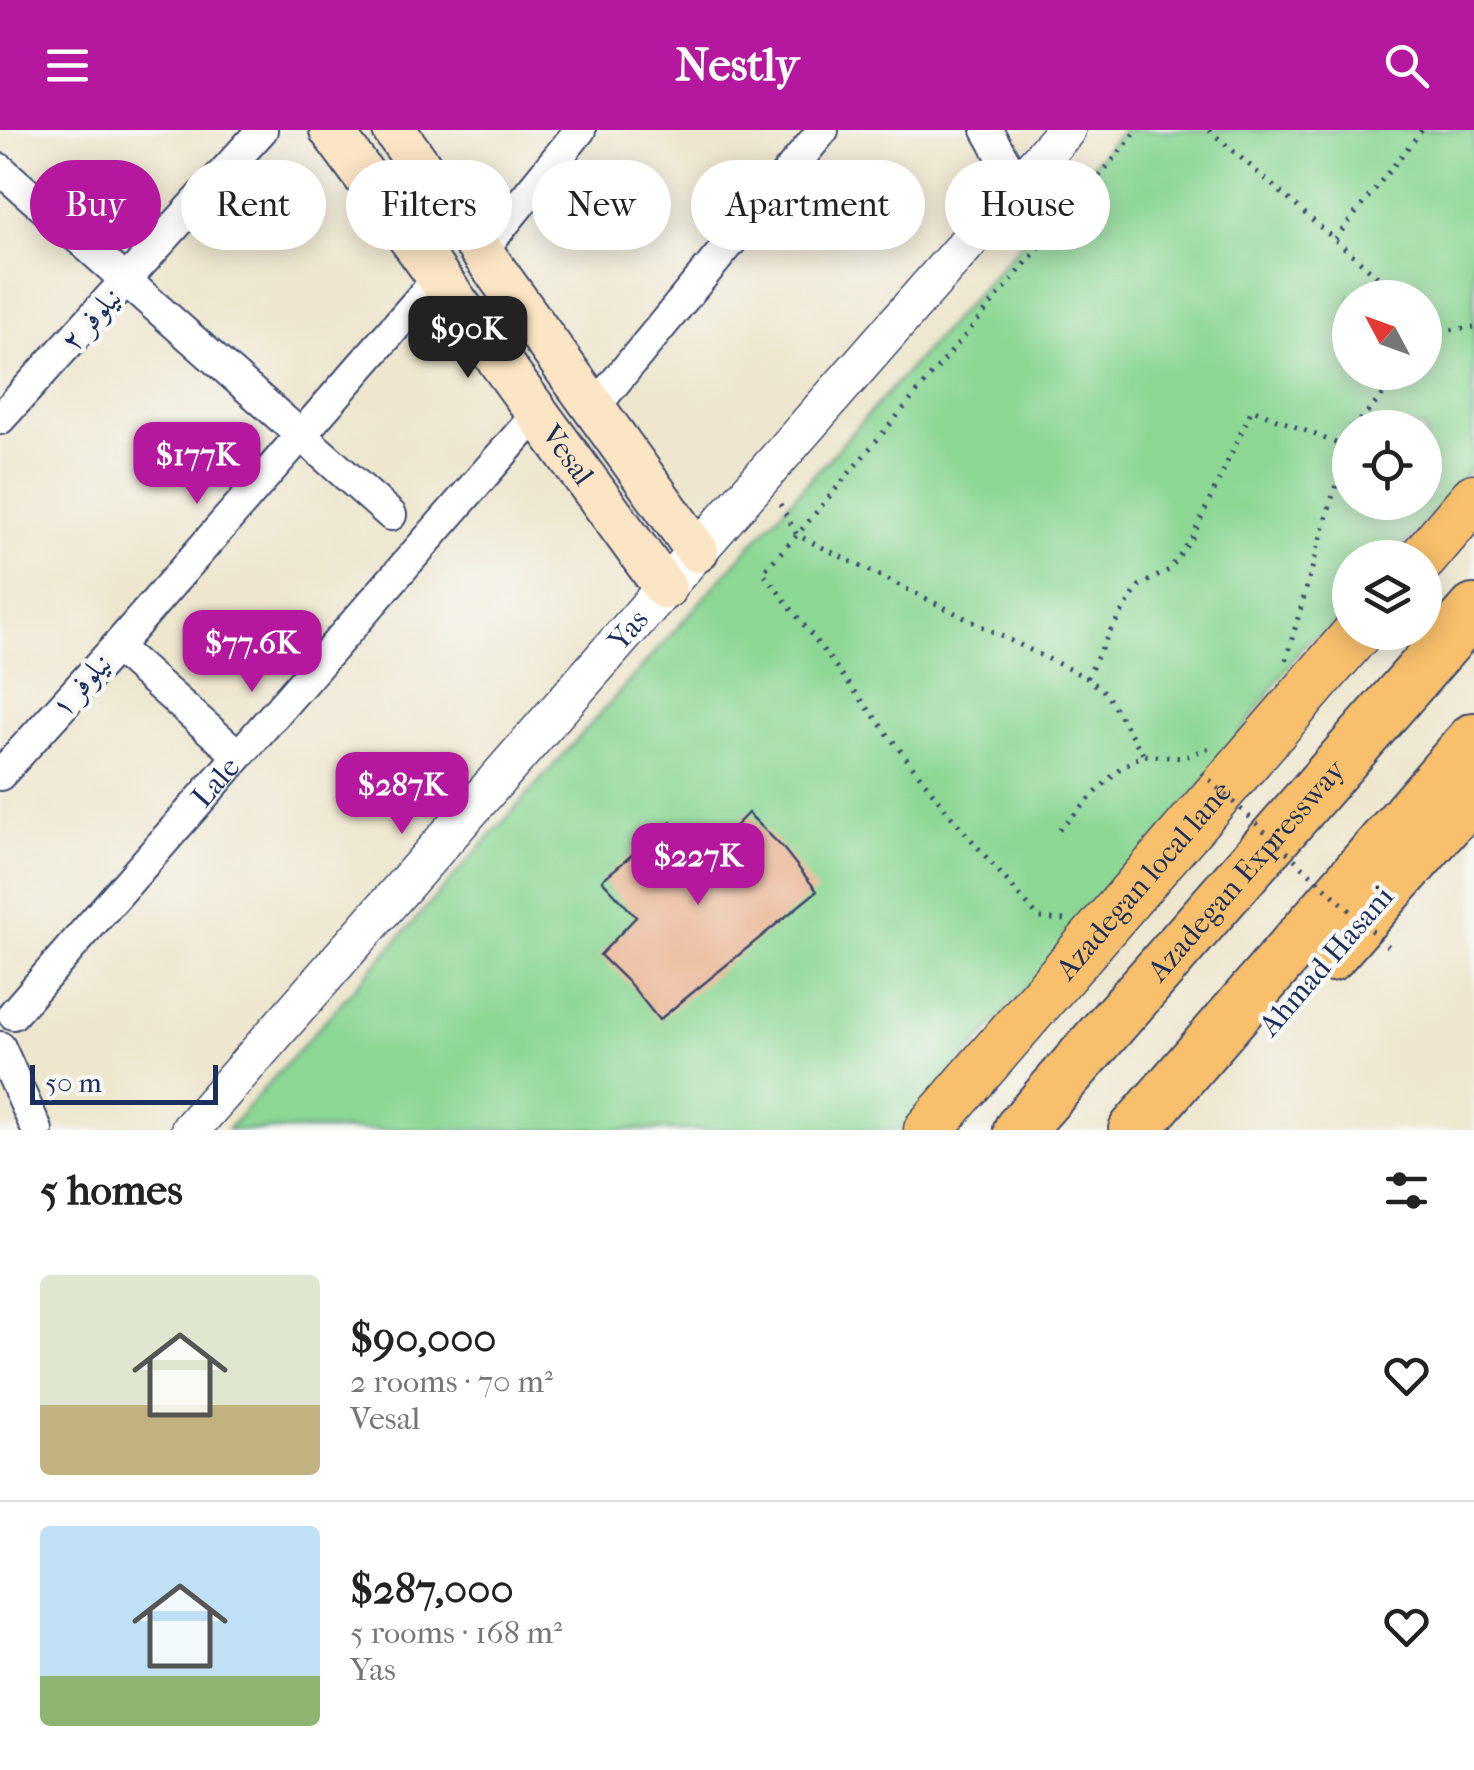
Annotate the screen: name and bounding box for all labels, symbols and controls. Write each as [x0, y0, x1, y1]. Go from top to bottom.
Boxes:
icon: menu [40, 38, 95, 93]
icon: search [1379, 38, 1434, 93]
text: Nestly [675, 39, 799, 92]
chip: Buy [30, 160, 161, 250]
chip: Rent [181, 160, 326, 250]
chip: Filters [346, 160, 512, 250]
chip: New [532, 160, 671, 250]
chip: Apartment [691, 160, 925, 250]
chip: House [945, 160, 1110, 250]
street label: نیلوفر ۲ [54, 280, 130, 359]
north arrow [1332, 280, 1442, 390]
map controls [1332, 280, 1442, 650]
pin: $90K [409, 296, 527, 381]
text: $90K [430, 310, 506, 347]
button: locate [1332, 410, 1442, 520]
street label: Vesal [533, 417, 601, 492]
pin: $177K [127, 422, 267, 507]
text: $177K [155, 436, 239, 473]
button: layers [1332, 540, 1442, 650]
street label: Yas [601, 602, 656, 659]
pin: $77.6K [171, 610, 333, 695]
text: $77.6K [205, 624, 299, 661]
street label: نیلوفر ۱ [44, 646, 120, 725]
street label: Lale [185, 750, 247, 815]
pin: $287K [332, 752, 472, 837]
street label: Azadegan Expressway [1140, 752, 1353, 989]
text: $287K [358, 766, 446, 803]
street label: Azadegan local lane [1048, 774, 1239, 988]
pin: $227K [628, 823, 768, 908]
text: $227K [653, 837, 743, 874]
street label: Ahmad Hasani [1251, 879, 1401, 1044]
scale bar [30, 1060, 218, 1104]
text: 50 m [45, 1066, 102, 1099]
icon: filters [1379, 1163, 1434, 1218]
text: 5 homes [40, 1166, 183, 1215]
text: $90,000 [350, 1314, 497, 1363]
icon: home [120, 1315, 240, 1435]
icon: heart [1379, 1348, 1434, 1403]
text: 2 rooms · 70 m² [350, 1363, 553, 1400]
text: Vesal [350, 1400, 420, 1437]
text: $287,000 [350, 1565, 514, 1614]
icon: home [120, 1566, 240, 1686]
icon: heart [1379, 1599, 1434, 1654]
text: 5 rooms · 168 m² [350, 1614, 562, 1651]
text: Yas [350, 1651, 396, 1688]

